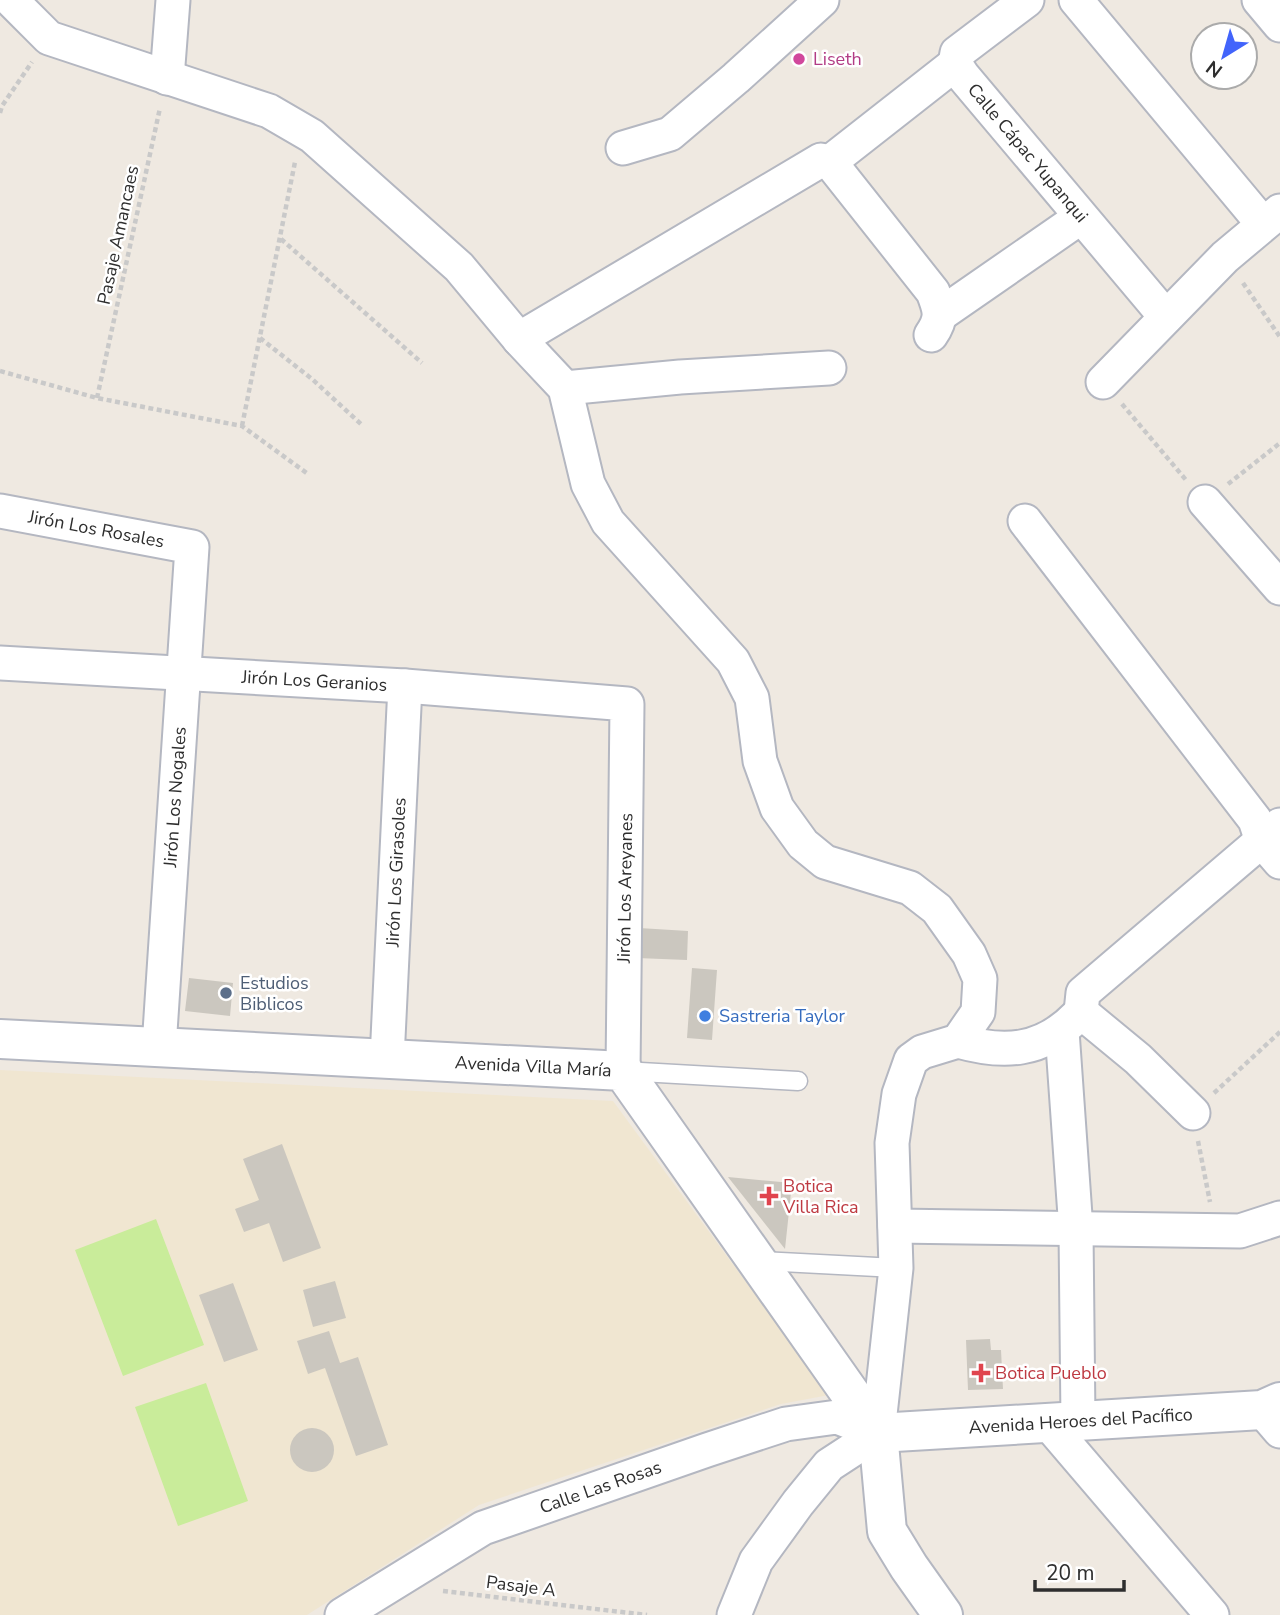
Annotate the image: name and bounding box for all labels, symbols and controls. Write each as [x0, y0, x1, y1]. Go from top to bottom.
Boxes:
north arrow [1189, 21, 1259, 91]
place label: Liseth [813, 47, 862, 71]
marker: Liseth [791, 51, 807, 67]
text: N [1201, 54, 1228, 83]
street label: Calle Cápac Yupanqui [962, 78, 1093, 228]
street label: Pasaje Amancaes [92, 163, 144, 307]
street label: Jirón Los Rosales [25, 504, 166, 554]
street label: Jirón Los Geranios [240, 665, 388, 697]
street label: Jirón Los Nogales [158, 726, 192, 869]
street label: Jirón Los Girasoles [380, 797, 412, 949]
street label: Jirón Los Areyanes [612, 813, 638, 964]
place label: Estudios Biblicos [240, 971, 309, 1016]
marker: Estudios Biblicos [218, 985, 234, 1001]
place label: Sastreria Taylor [719, 1004, 846, 1028]
marker: Sastreria Taylor [697, 1008, 713, 1024]
street label: Avenida Villa María [454, 1050, 612, 1082]
place label: Botica Villa Rica [782, 1174, 858, 1219]
marker: Botica Villa Rica [761, 1188, 777, 1204]
place label: Botica Pueblo [995, 1361, 1107, 1385]
marker: Botica Pueblo [973, 1365, 989, 1381]
street label: Avenida Heroes del Pacífico [968, 1402, 1193, 1440]
street label: Calle Las Rosas [536, 1455, 665, 1519]
scale bar [1035, 1548, 1124, 1592]
text: 20 m [1046, 1559, 1095, 1587]
street label: Pasaje A [485, 1570, 557, 1602]

